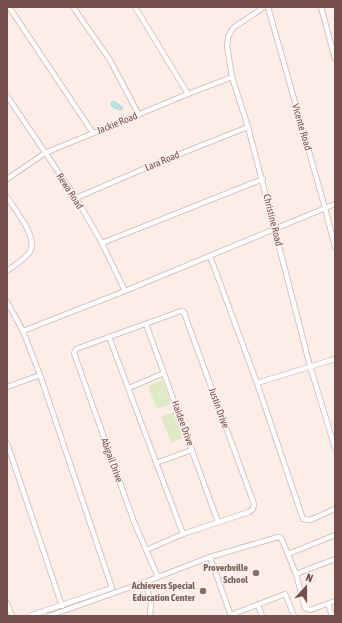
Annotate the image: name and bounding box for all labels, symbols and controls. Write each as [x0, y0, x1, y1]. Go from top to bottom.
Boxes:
street label: Vicente Road [290, 102, 314, 152]
street label: Jackie Road [95, 110, 139, 136]
street label: Lara Road [143, 149, 181, 173]
street label: Rewa Road [54, 171, 86, 211]
street label: Christine Road [261, 193, 285, 247]
street label: Justin Drive [207, 386, 232, 430]
street label: Haidee Drive [170, 399, 196, 448]
street label: Abigail Drive [99, 436, 125, 484]
place label: Proverbville School [203, 562, 248, 585]
north arrow [286, 567, 326, 607]
marker: Proverbville School [251, 568, 261, 578]
text: N [304, 571, 315, 584]
place label: Achievers Special Education Center [131, 580, 196, 603]
marker: Achievers Special Education Center [198, 586, 208, 596]

